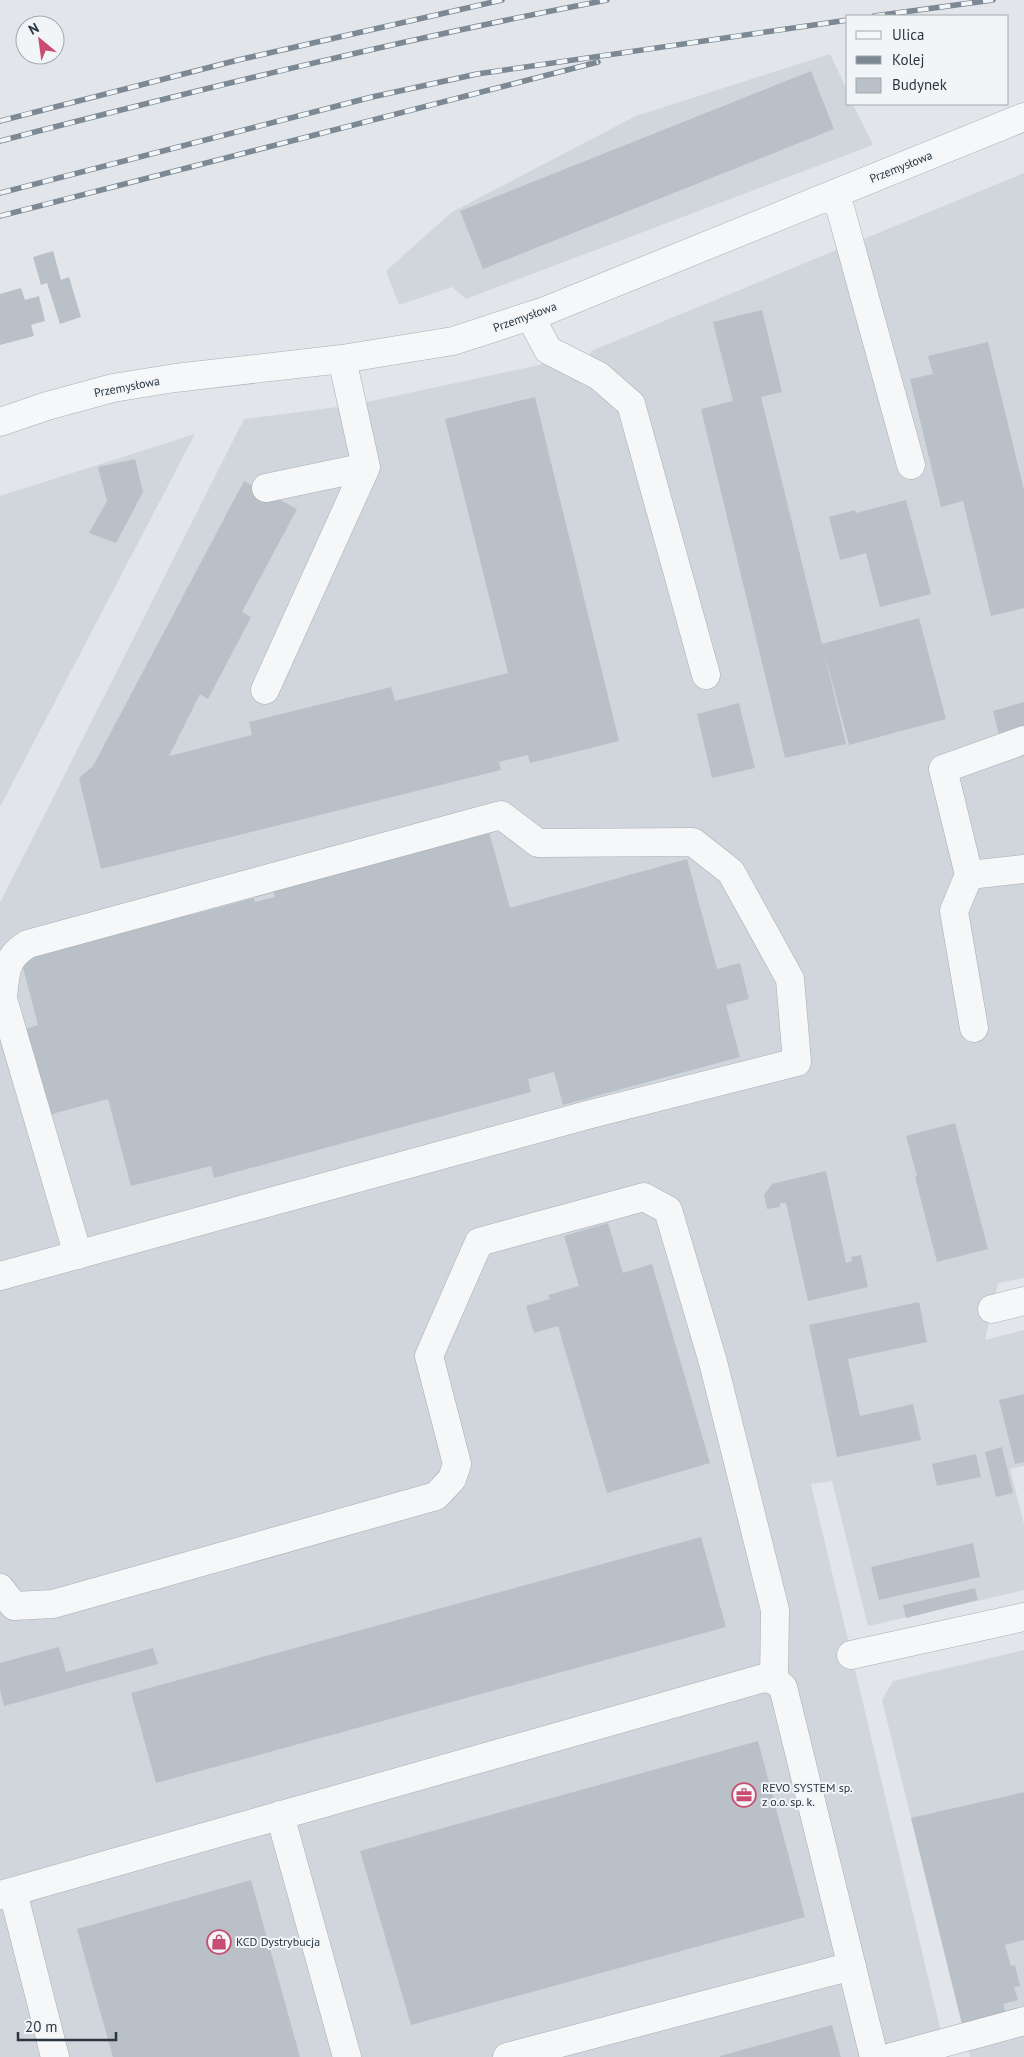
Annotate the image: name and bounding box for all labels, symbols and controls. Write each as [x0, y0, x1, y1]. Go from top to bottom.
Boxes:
north arrow [15, 15, 65, 65]
legend [846, 15, 1009, 105]
text: N [25, 19, 42, 39]
text: Ulica [892, 25, 924, 44]
text: Kolej [892, 50, 924, 69]
text: Budynek [892, 75, 948, 94]
street label: Przemysłowa [867, 147, 935, 186]
street label: Przemysłowa [491, 298, 559, 335]
street label: Przemysłowa [93, 373, 161, 400]
place label: REVO SYSTEM sp. z o.o. sp. k. [762, 1780, 853, 1809]
office icon: REVO SYSTEM sp. z o.o. sp. k. [731, 1782, 757, 1808]
shop icon: KCD Dystrybucja [206, 1929, 232, 1955]
place label: KCD Dystrybucja [236, 1934, 320, 1949]
scale bar [18, 2010, 115, 2042]
text: 20 m [25, 2017, 58, 2036]

